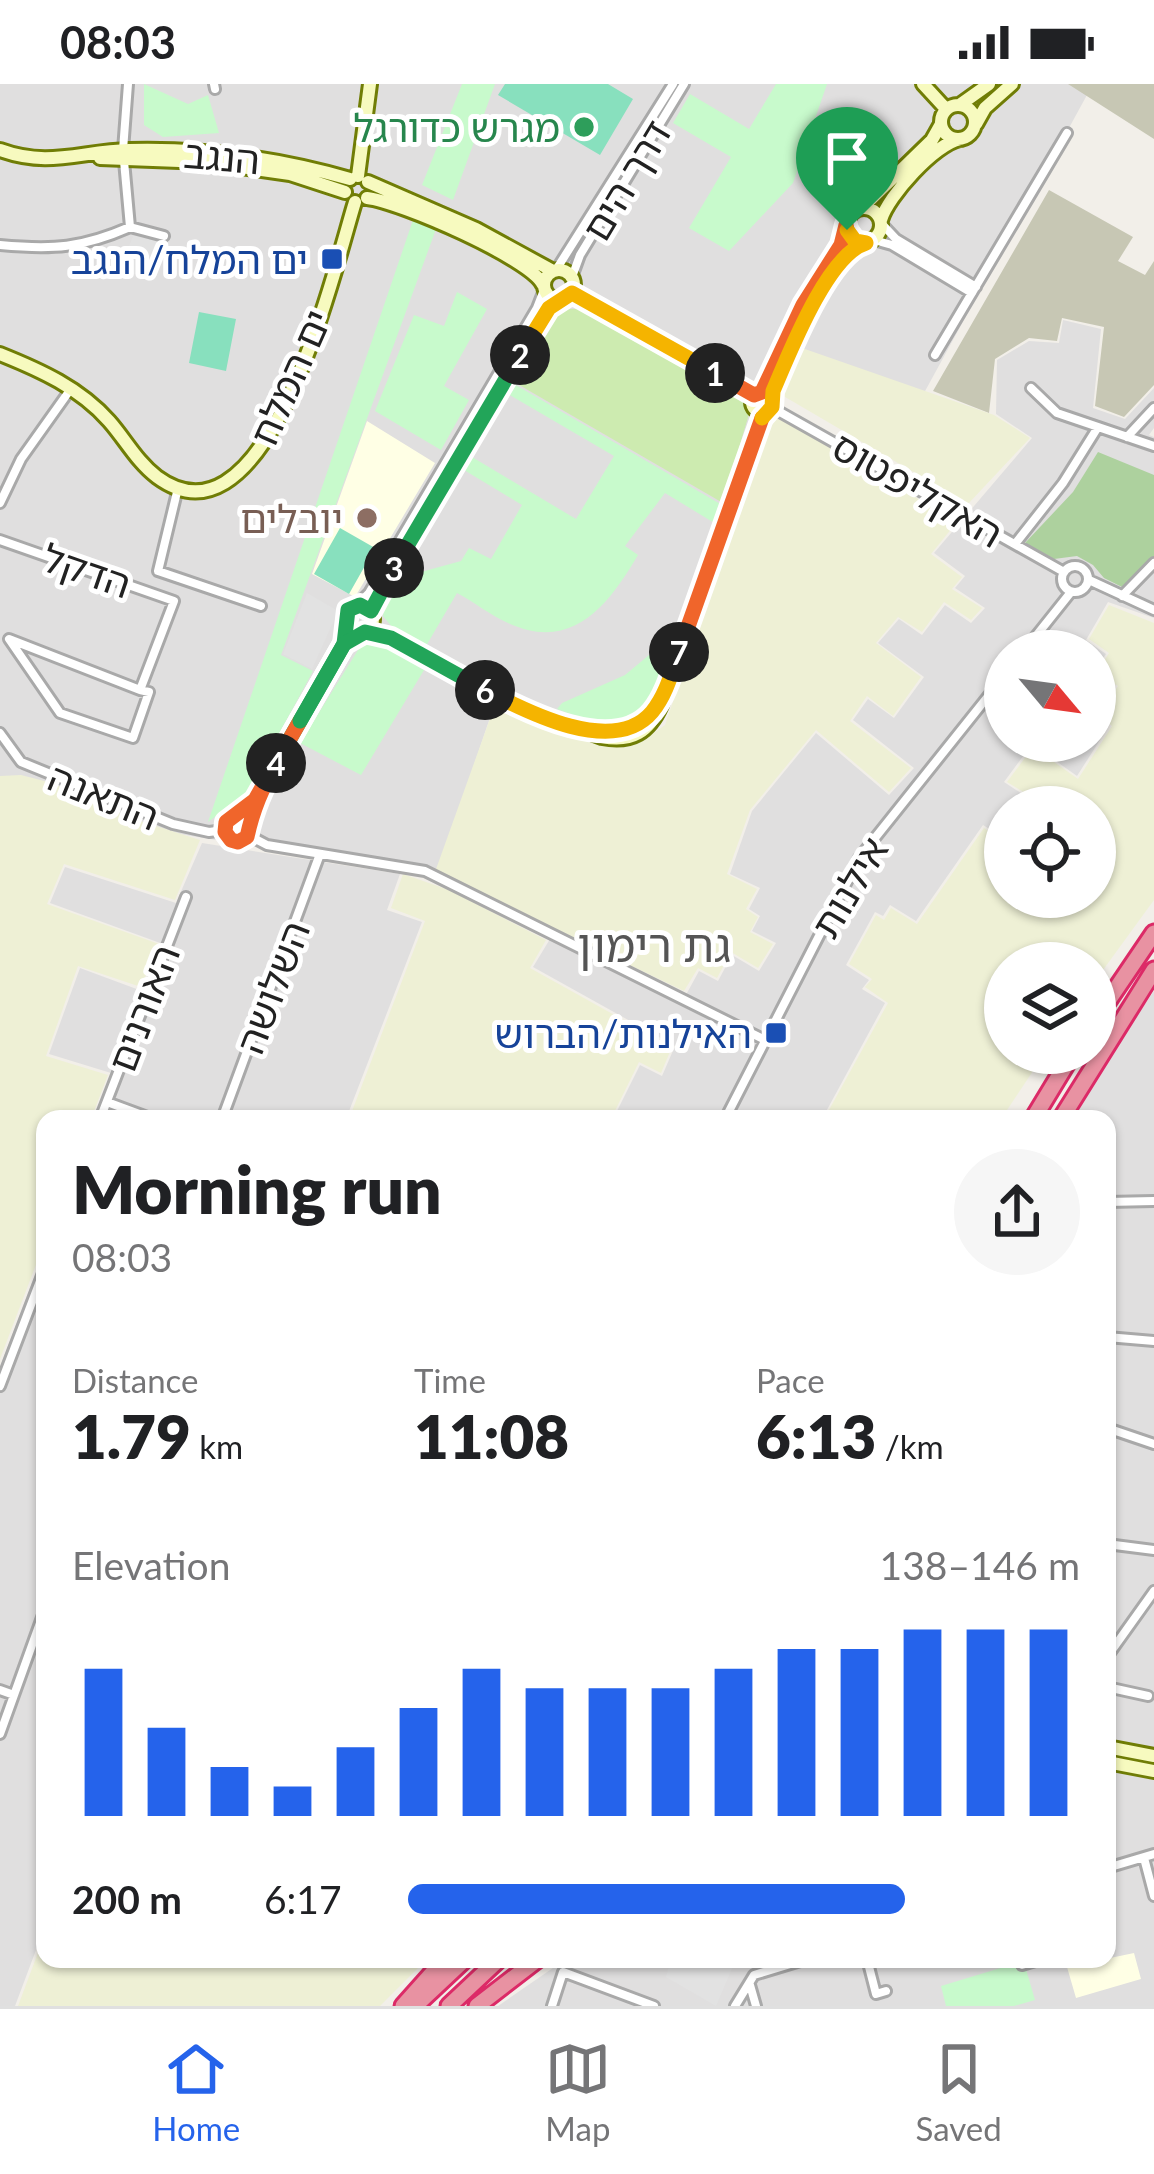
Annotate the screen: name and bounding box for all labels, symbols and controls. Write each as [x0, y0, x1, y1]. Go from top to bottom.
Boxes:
text: 08:03 [60, 15, 176, 69]
place label: מגרש כדורגל [354, 104, 560, 150]
pin [796, 107, 898, 230]
street label: דרך הים [572, 111, 680, 249]
marker: מגרש כדורגל [571, 114, 597, 140]
icon: arrive [814, 125, 880, 191]
street label: הנגב [182, 130, 262, 182]
place label: ים המלח/הנגב [71, 236, 308, 282]
marker: ים המלח/הנגב [319, 246, 345, 272]
street label: ים המלח [240, 302, 340, 452]
pin: 2 [490, 325, 550, 385]
text: 2 [510, 335, 530, 375]
pin: 1 [685, 343, 745, 403]
text: 1 [705, 353, 725, 393]
street label: האקליפטוס [825, 422, 1011, 556]
place label: יובלים [240, 495, 343, 541]
marker: יובלים [354, 505, 380, 531]
street label: הדקל [37, 534, 137, 606]
pin: 3 [364, 538, 424, 598]
text: 3 [384, 548, 404, 588]
pin: 7 [649, 622, 709, 682]
north arrow [984, 630, 1116, 762]
map controls [984, 630, 1116, 1074]
text: 7 [669, 632, 689, 672]
pin: 6 [455, 660, 515, 720]
text: 6 [475, 670, 495, 710]
pin: 4 [246, 733, 306, 793]
text: 4 [266, 743, 286, 783]
street label: התאנה [42, 753, 166, 839]
button: locate [984, 786, 1116, 918]
street label: אילנות [801, 828, 897, 946]
street label: השלושה [226, 914, 318, 1060]
district label: גת רימון [577, 918, 731, 972]
street label: האורנים [98, 938, 188, 1078]
button: layers [984, 942, 1116, 1074]
place label: האילנות/הברוש [495, 1010, 752, 1056]
marker: האילנות/הברוש [763, 1020, 789, 1046]
text: Morning run [72, 1149, 442, 1228]
button: share [954, 1149, 1080, 1275]
text: 08:03 [72, 1234, 172, 1280]
text: Distance [72, 1360, 199, 1400]
text: Time [414, 1360, 486, 1400]
text: Pace [756, 1360, 825, 1400]
text: 1.79 [72, 1400, 191, 1472]
text: 11:08 [414, 1400, 569, 1472]
text: 6:13 [756, 1400, 876, 1472]
text: km [191, 1426, 243, 1466]
text: /km [876, 1426, 944, 1466]
text: Elevation [72, 1542, 230, 1588]
text: 138–146 m [880, 1542, 1080, 1588]
text: 200 m [72, 1876, 182, 1922]
text: 6:17 [264, 1876, 342, 1922]
tab: Home [152, 2036, 240, 2148]
tab: Map [545, 2036, 611, 2148]
tab: Saved [915, 2036, 1002, 2148]

